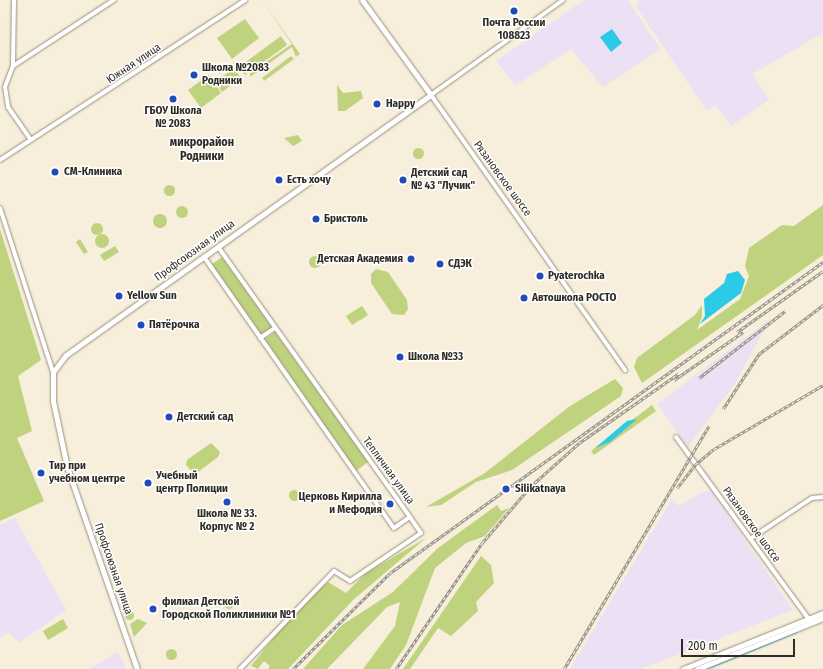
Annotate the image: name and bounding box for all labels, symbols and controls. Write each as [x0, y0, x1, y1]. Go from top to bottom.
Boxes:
marker: Почта России 108823 [509, 6, 519, 16]
place label: Почта России 108823 [483, 17, 545, 43]
street label: Южная улица [104, 41, 164, 87]
place label: Школа №2083 Родники [202, 62, 269, 88]
marker: Школа №2083 Родники [189, 70, 199, 80]
marker: ГБОУ Школа № 2083 [168, 94, 178, 104]
place label: Happy [386, 97, 415, 111]
marker: Happy [371, 98, 383, 110]
place label: ГБОУ Школа № 2083 [144, 105, 202, 131]
district label: микрорайон Родники [170, 136, 234, 164]
street label: Рязановское шоссе [470, 139, 534, 219]
place label: СМ-Клиника [64, 165, 122, 179]
marker: СМ-Клиника [49, 166, 61, 178]
place label: Детский сад № 43 "Лучик" [411, 167, 475, 193]
place label: Есть хочу [287, 173, 331, 187]
marker: Есть хочу [274, 175, 284, 185]
marker: Детский сад № 43 "Лучик" [398, 175, 408, 185]
place label: Бристоль [324, 212, 368, 226]
marker: Бристоль [311, 214, 321, 224]
street label: Профсоюзная улица [152, 217, 238, 285]
place label: Детская Академия [317, 252, 403, 266]
marker: Детская Академия [406, 254, 416, 264]
place label: СДЭК [448, 257, 472, 271]
marker: СДЭК [435, 259, 445, 269]
place label: Pyaterochka [548, 269, 605, 283]
marker: Pyaterochka [535, 271, 545, 281]
place label: Yellow Sun [127, 289, 177, 303]
marker: Yellow Sun [114, 291, 124, 301]
place label: Автошкола РОСТО [532, 291, 616, 305]
marker: Автошкола РОСТО [519, 293, 529, 303]
place label: Пятёрочка [149, 318, 199, 332]
marker: Пятёрочка [136, 320, 146, 330]
place label: Школа №33 [408, 350, 463, 364]
marker: Школа №33 [395, 352, 405, 362]
place label: Детский сад [177, 410, 233, 424]
marker: Детский сад [164, 412, 174, 422]
street label: Тепличная улица [359, 435, 417, 507]
place label: Тир при учебном центре [49, 460, 125, 486]
marker: Тир при учебном центре [36, 468, 46, 478]
place label: Учебный центр Полиции [156, 470, 228, 496]
marker: Учебный центр Полиции [143, 478, 153, 488]
place label: Silikatnaya [515, 482, 566, 496]
marker: Silikatnaya [500, 483, 512, 495]
street label: Рязановское шоссе [719, 485, 783, 565]
place label: Церковь Кирилла и Мефодия [298, 491, 382, 517]
marker: Школа № 33. Корпус № 2 [222, 497, 232, 507]
marker: Церковь Кирилла и Мефодия [385, 499, 395, 509]
place label: Школа № 33. Корпус № 2 [197, 508, 257, 534]
street label: Профсоюзная улица [91, 522, 135, 616]
place label: филиал Детской Городской Поликлиники №1 [162, 596, 296, 622]
marker: филиал Детской Городской Поликлиники №1 [147, 603, 159, 615]
scale bar [683, 631, 797, 657]
text: 200 m [688, 639, 718, 653]

